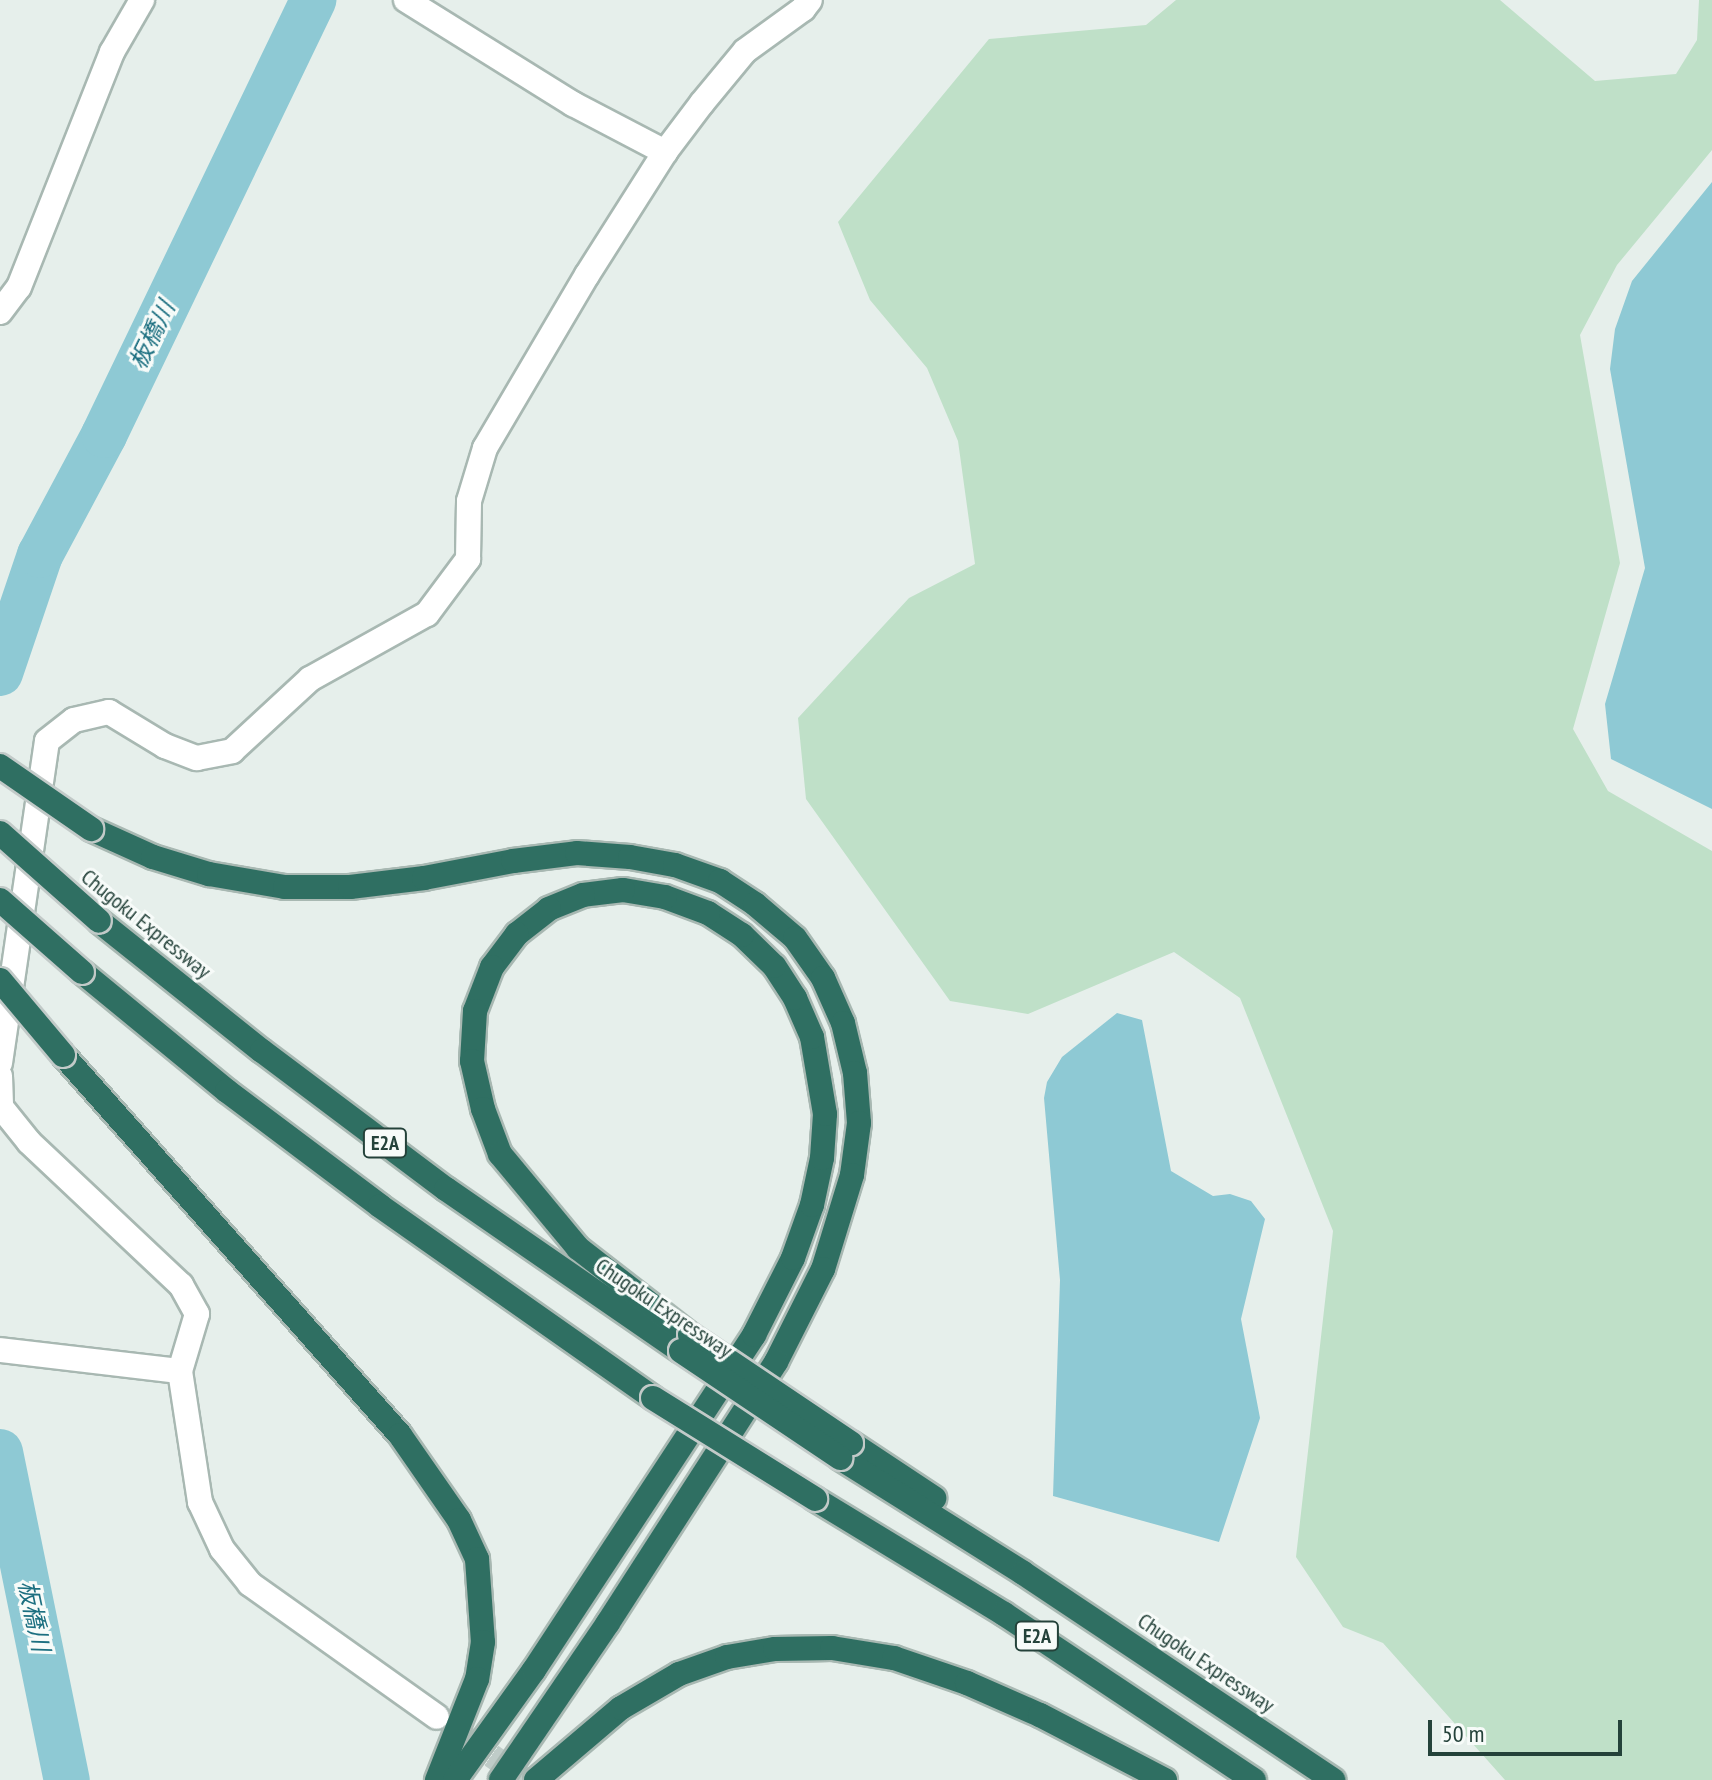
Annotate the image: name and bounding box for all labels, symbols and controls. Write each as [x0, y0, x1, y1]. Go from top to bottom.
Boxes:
water label: 板橋川 [123, 296, 181, 374]
street label: Chugoku Expressway [76, 864, 216, 984]
road number: E2A [361, 1127, 409, 1159]
street label: Chugoku Expressway [591, 1253, 737, 1363]
water label: 板橋川 [12, 1578, 56, 1654]
street label: Chugoku Expressway [1133, 1608, 1279, 1718]
road number: E2A [1013, 1620, 1061, 1652]
scale bar [1432, 1704, 1626, 1754]
text: 50 m [1442, 1718, 1484, 1749]

